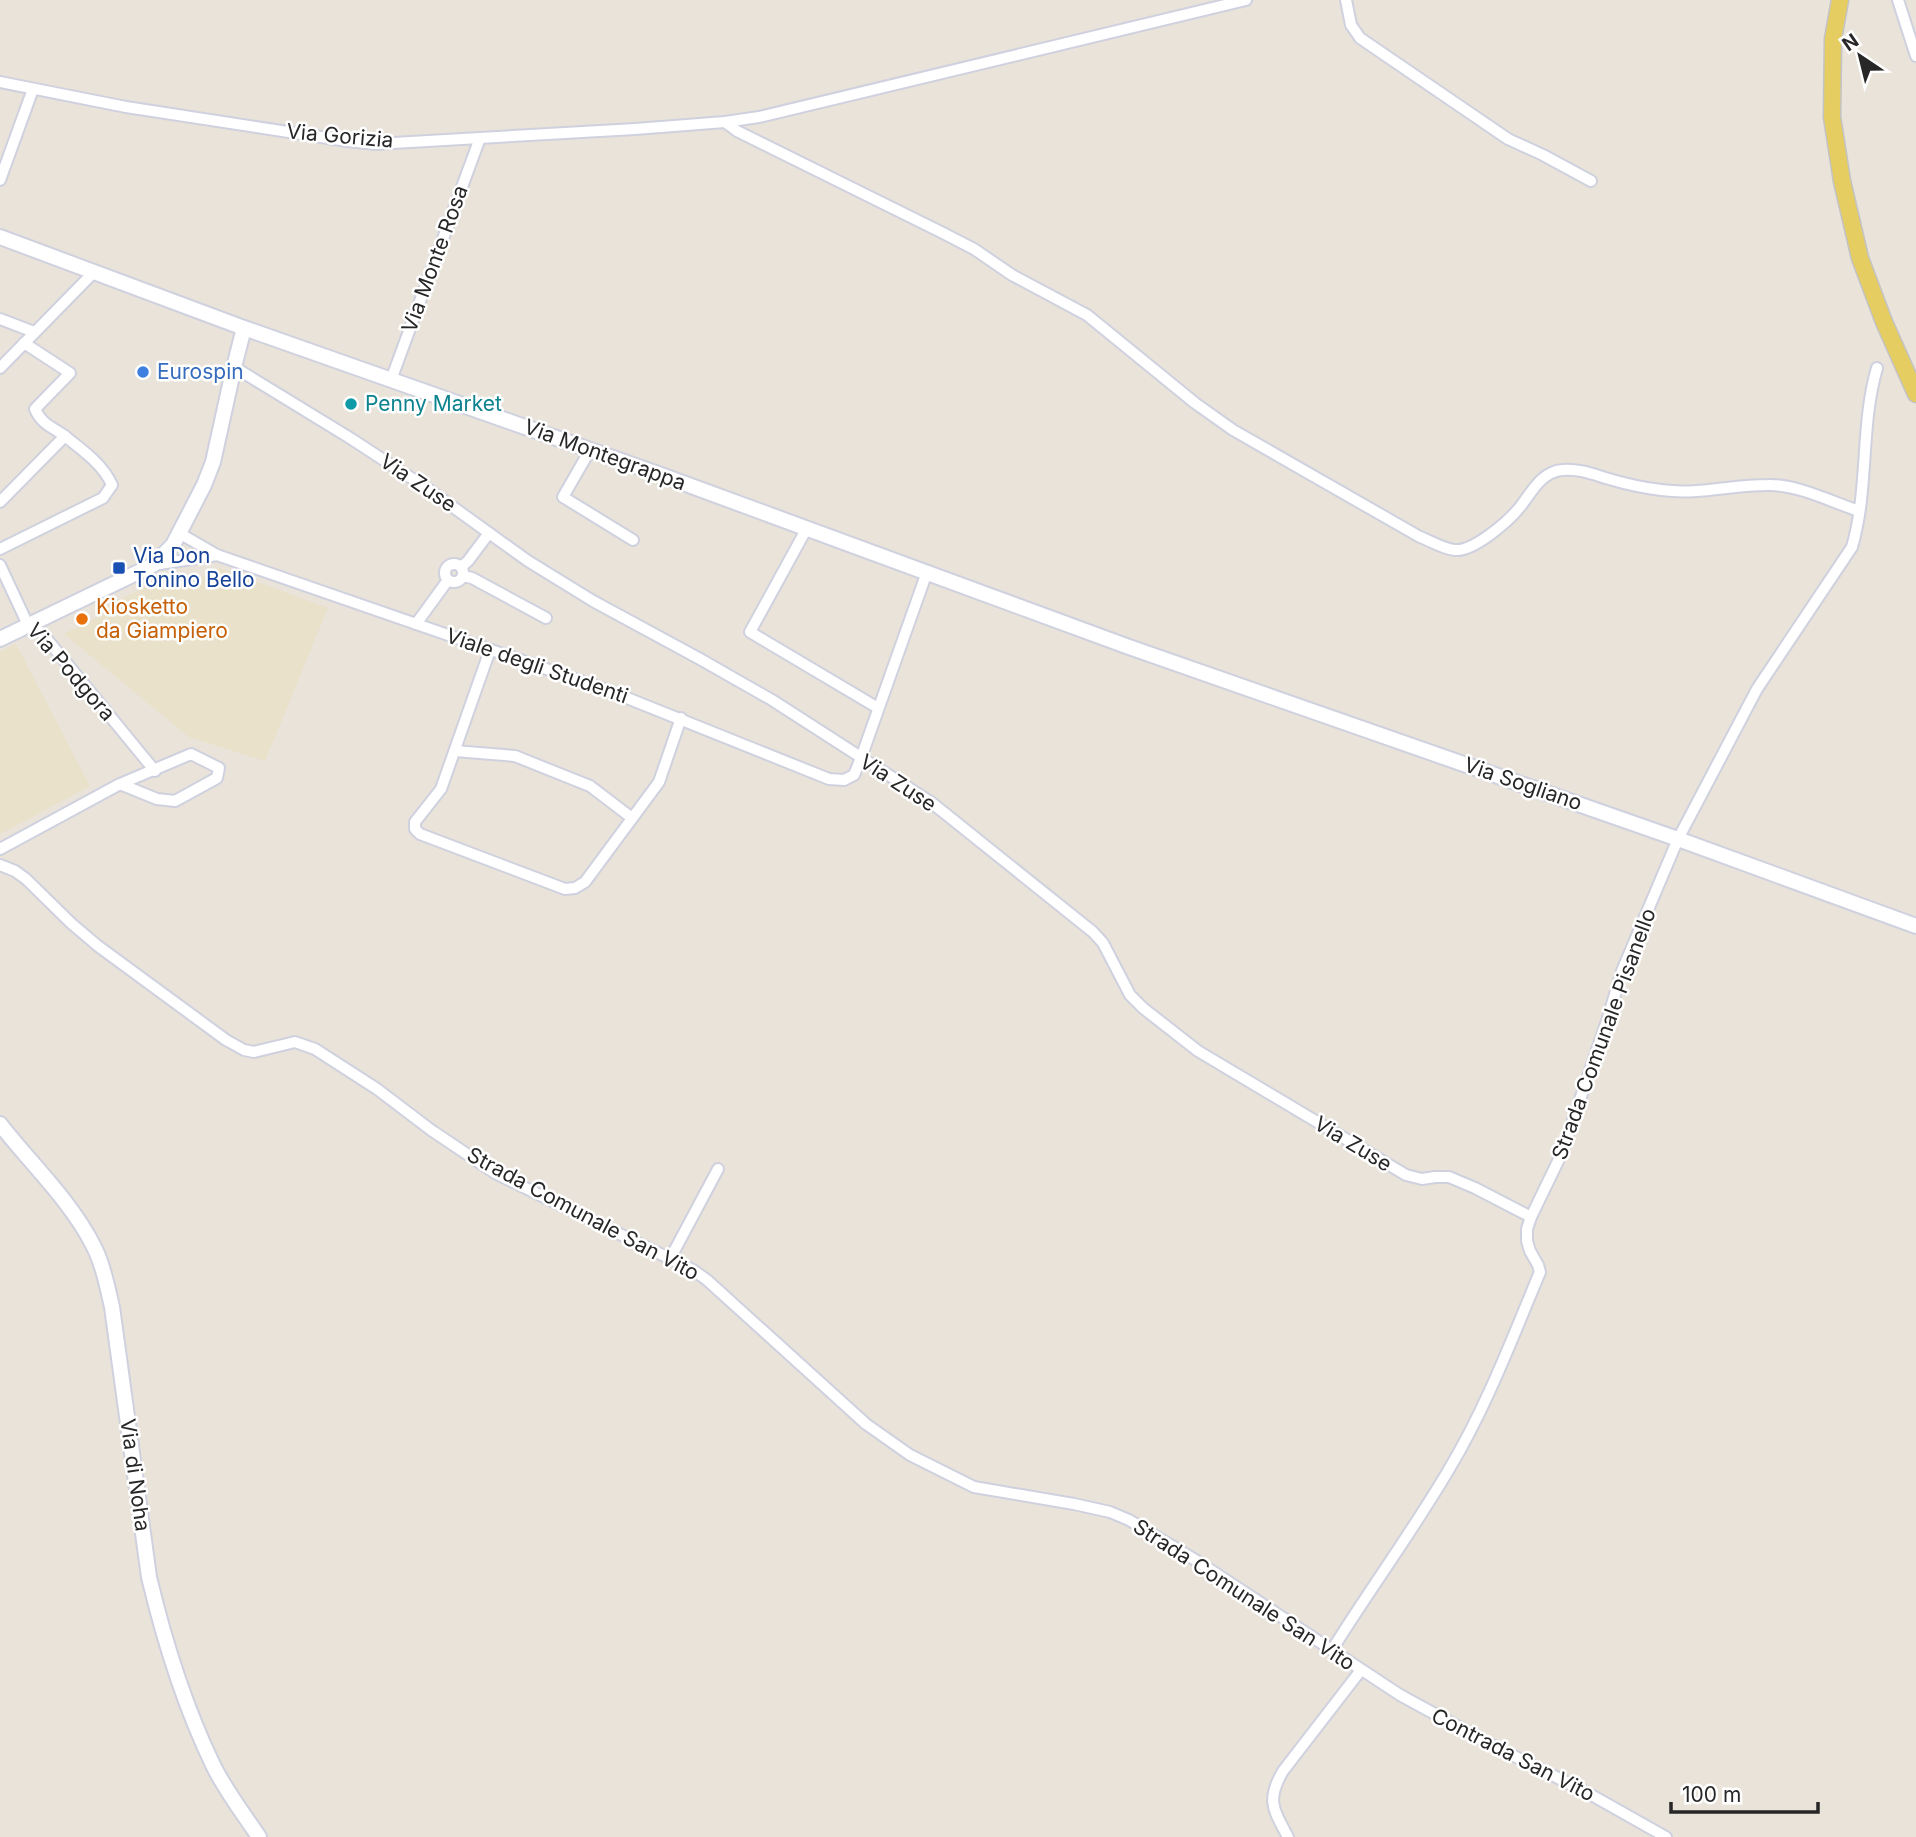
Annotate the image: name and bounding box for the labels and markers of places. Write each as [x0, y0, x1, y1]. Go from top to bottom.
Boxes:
place label: Eurospin [157, 359, 244, 384]
marker: Eurospin [135, 364, 151, 380]
place label: Penny Market [365, 391, 502, 416]
marker: Penny Market [343, 396, 359, 412]
place label: Via Don Tonino Bello [133, 543, 255, 592]
marker: Via Don Tonino Bello [111, 560, 127, 576]
place label: Kiosketto da Giampiero [96, 594, 228, 643]
marker: Kiosketto da Giampiero [74, 611, 90, 627]

